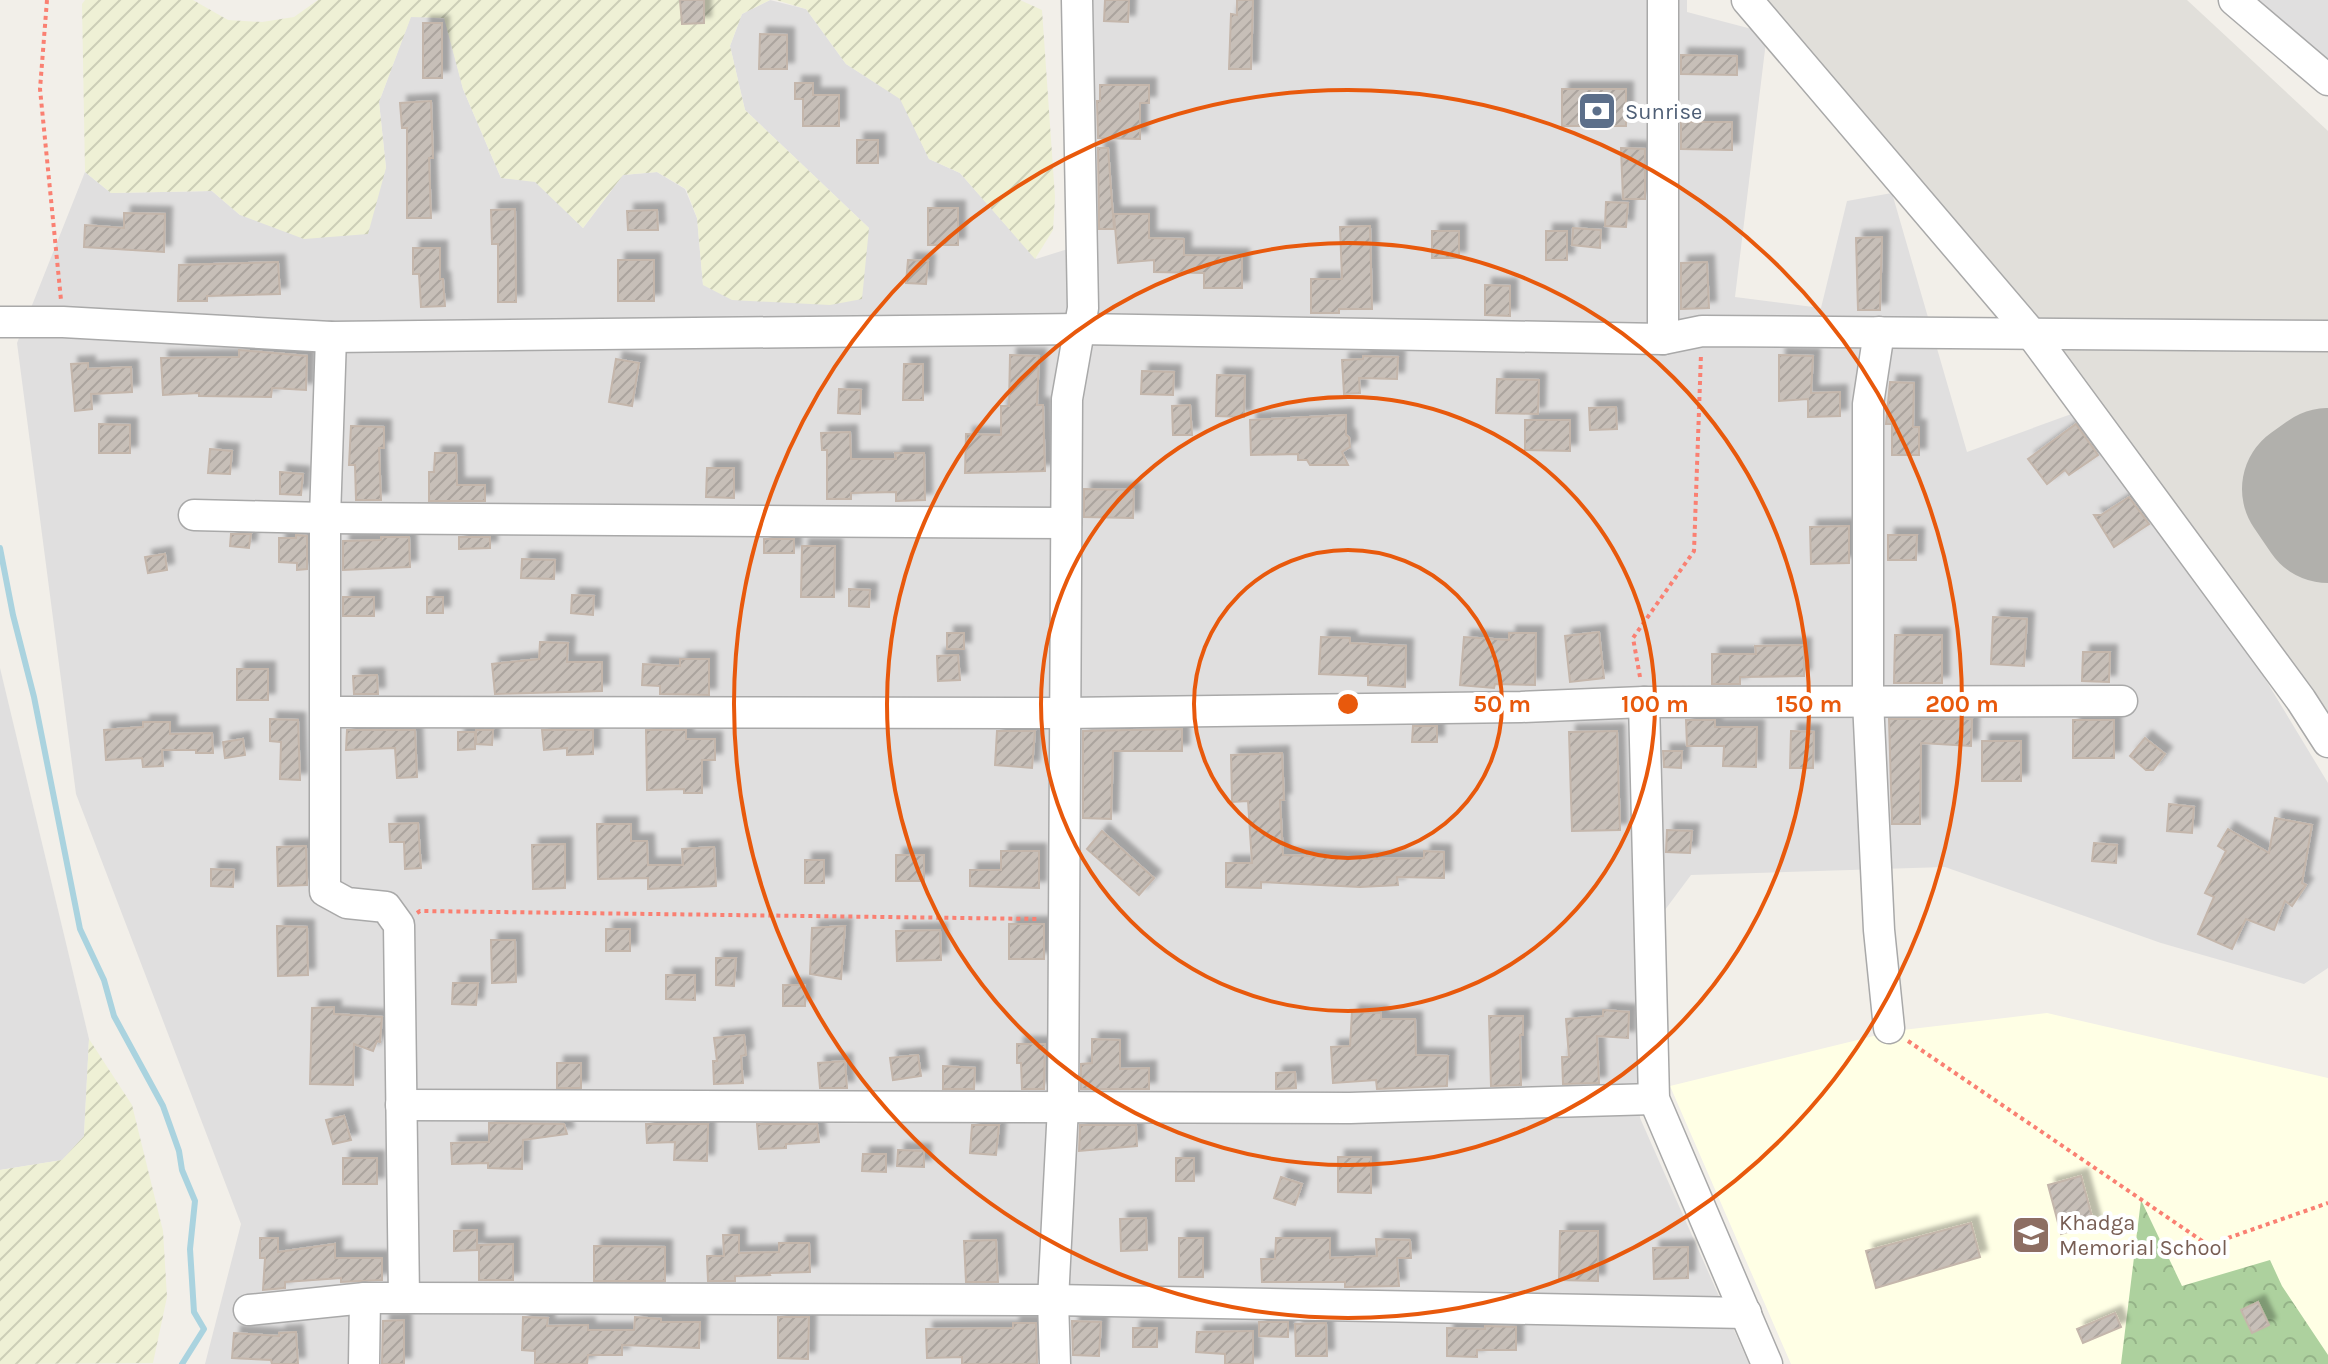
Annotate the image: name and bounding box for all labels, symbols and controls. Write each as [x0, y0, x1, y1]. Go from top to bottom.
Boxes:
bank icon: Sunrise [1576, 90, 1618, 132]
place label: Sunrise [1625, 99, 1702, 125]
centre of rings [1334, 690, 1362, 718]
text: 50 m [1473, 690, 1531, 718]
text: 100 m [1621, 690, 1689, 718]
text: 150 m [1776, 690, 1842, 718]
text: 200 m [1925, 690, 1999, 718]
place label: Khadga Memorial School [2059, 1210, 2228, 1261]
school or university icon: Khadga Memorial School [2010, 1214, 2052, 1256]

